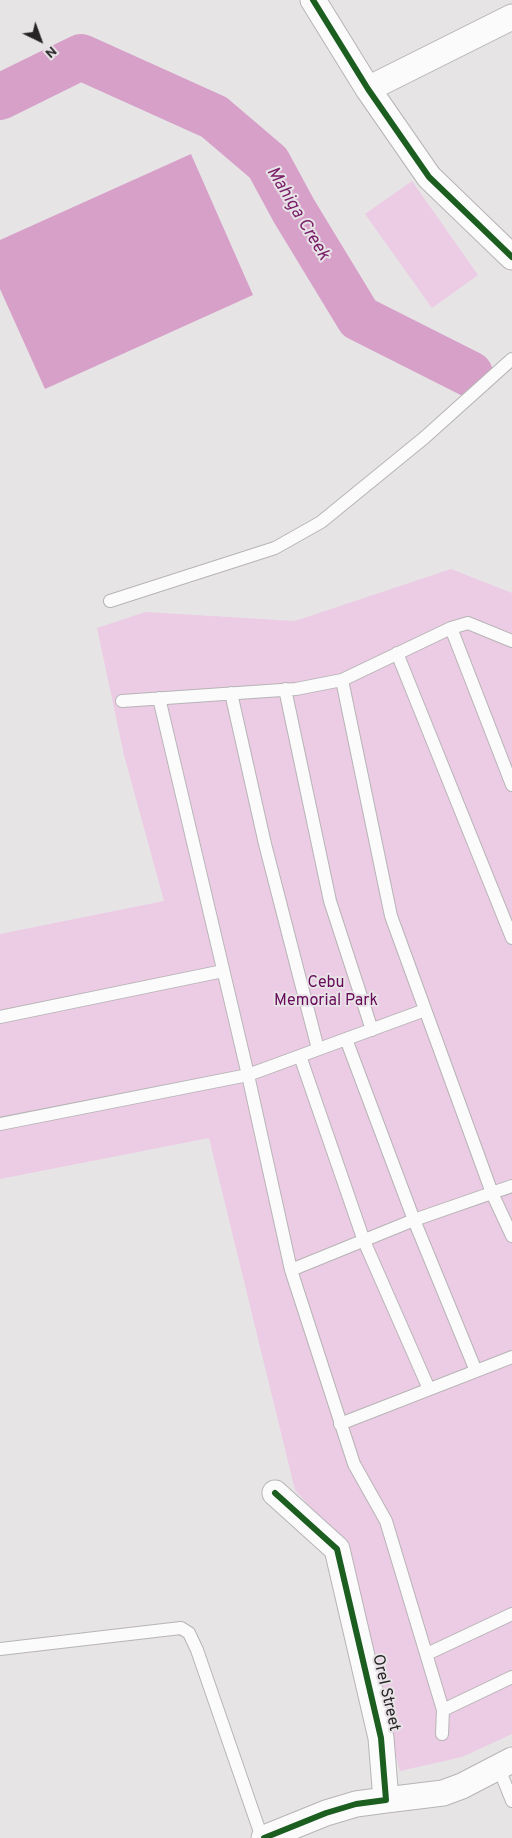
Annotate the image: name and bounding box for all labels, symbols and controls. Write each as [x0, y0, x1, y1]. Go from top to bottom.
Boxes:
north arrow [15, 15, 65, 65]
text: N [41, 42, 60, 61]
water label: Mahiga Creek [261, 163, 333, 265]
park label: Cebu Memorial Park [274, 974, 378, 1012]
street label: Orel Street [367, 1653, 403, 1733]

